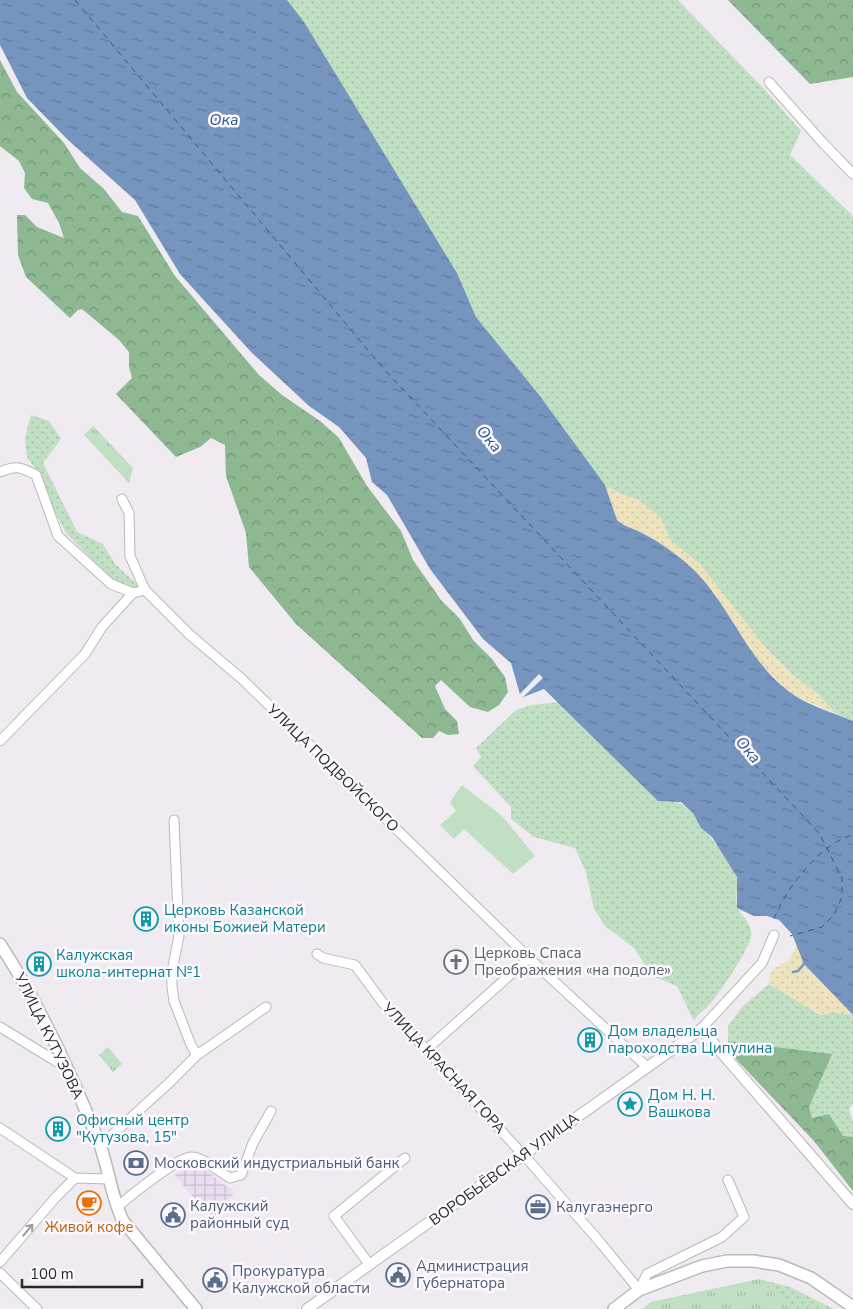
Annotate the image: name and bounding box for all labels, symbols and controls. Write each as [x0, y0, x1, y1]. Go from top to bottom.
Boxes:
water label: Ока [209, 109, 239, 131]
water label: Ока [471, 421, 507, 457]
street label: УЛИЦА ПОДВОЙСКОГО [262, 699, 403, 836]
water label: Ока [730, 732, 766, 768]
place label: Церковь Казанской иконы Божией Матери [164, 900, 326, 937]
building icon: Церковь Казанской иконы Божией Матери [133, 906, 159, 932]
place label: Церковь Спаса Преображения «на подоле» [474, 943, 671, 980]
place label: Калужская школа-интернат №1 [56, 945, 201, 982]
church icon: Церковь Спаса Преображения «на подоле» [443, 949, 469, 975]
building icon: Калужская школа-интернат №1 [26, 951, 52, 977]
street label: УЛИЦА КУТУЗОВА [9, 968, 88, 1103]
street label: УЛИЦА КРАСНАЯ ГОРА [377, 997, 510, 1138]
place label: Дом владельца пароходства Ципулина [608, 1021, 772, 1058]
building icon: Дом владельца пароходства Ципулина [577, 1027, 603, 1053]
place label: Дом Н. Н. Вашкова [648, 1085, 715, 1122]
place icon: Дом Н. Н. Вашкова [617, 1091, 643, 1117]
street label: ВОРОБЬЁВСКАЯ УЛИЦА [425, 1108, 583, 1230]
place label: Офисный центр "Кутузова, 15" [76, 1110, 189, 1147]
building icon: Офисный центр "Кутузова, 15" [45, 1116, 71, 1142]
bank icon: Московский индустриальный банк [123, 1150, 149, 1176]
place label: Московский индустриальный банк [154, 1153, 399, 1173]
cafe icon: Живой кофе [76, 1190, 102, 1216]
office icon: Калугаэнерго [525, 1194, 551, 1220]
place label: Калужский районный суд [190, 1196, 289, 1233]
place label: Калугаэнерго [556, 1197, 653, 1217]
public building icon: Калужский районный суд [160, 1202, 186, 1228]
place label: Живой кофе [44, 1217, 134, 1237]
one-way arrow [22, 1223, 34, 1236]
scale bar [22, 1256, 142, 1288]
place label: Администрация Губернатора [416, 1256, 529, 1293]
place label: Прокуратура Калужской области [232, 1261, 370, 1298]
public building icon: Администрация Губернатора [385, 1262, 411, 1288]
text: 100 m [30, 1264, 74, 1284]
public building icon: Прокуратура Калужской области [202, 1267, 228, 1293]

